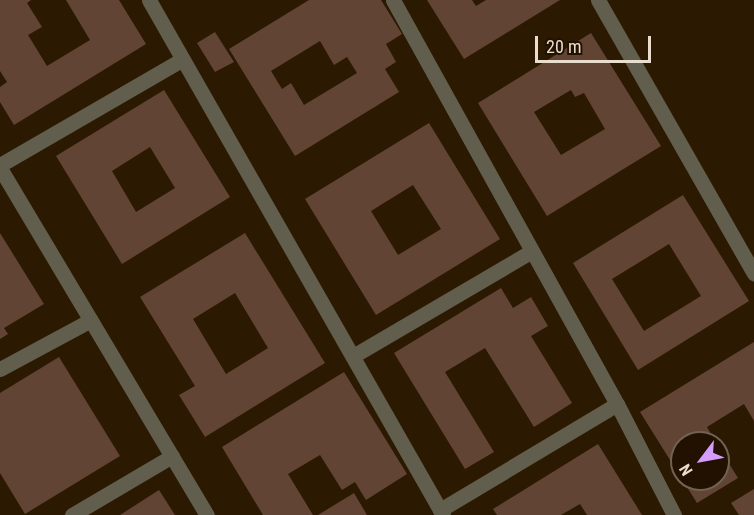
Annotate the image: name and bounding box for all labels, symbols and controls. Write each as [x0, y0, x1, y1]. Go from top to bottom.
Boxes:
scale bar [538, 24, 654, 62]
text: 20 m [546, 36, 581, 57]
north arrow [670, 431, 730, 491]
text: N [675, 461, 697, 479]

